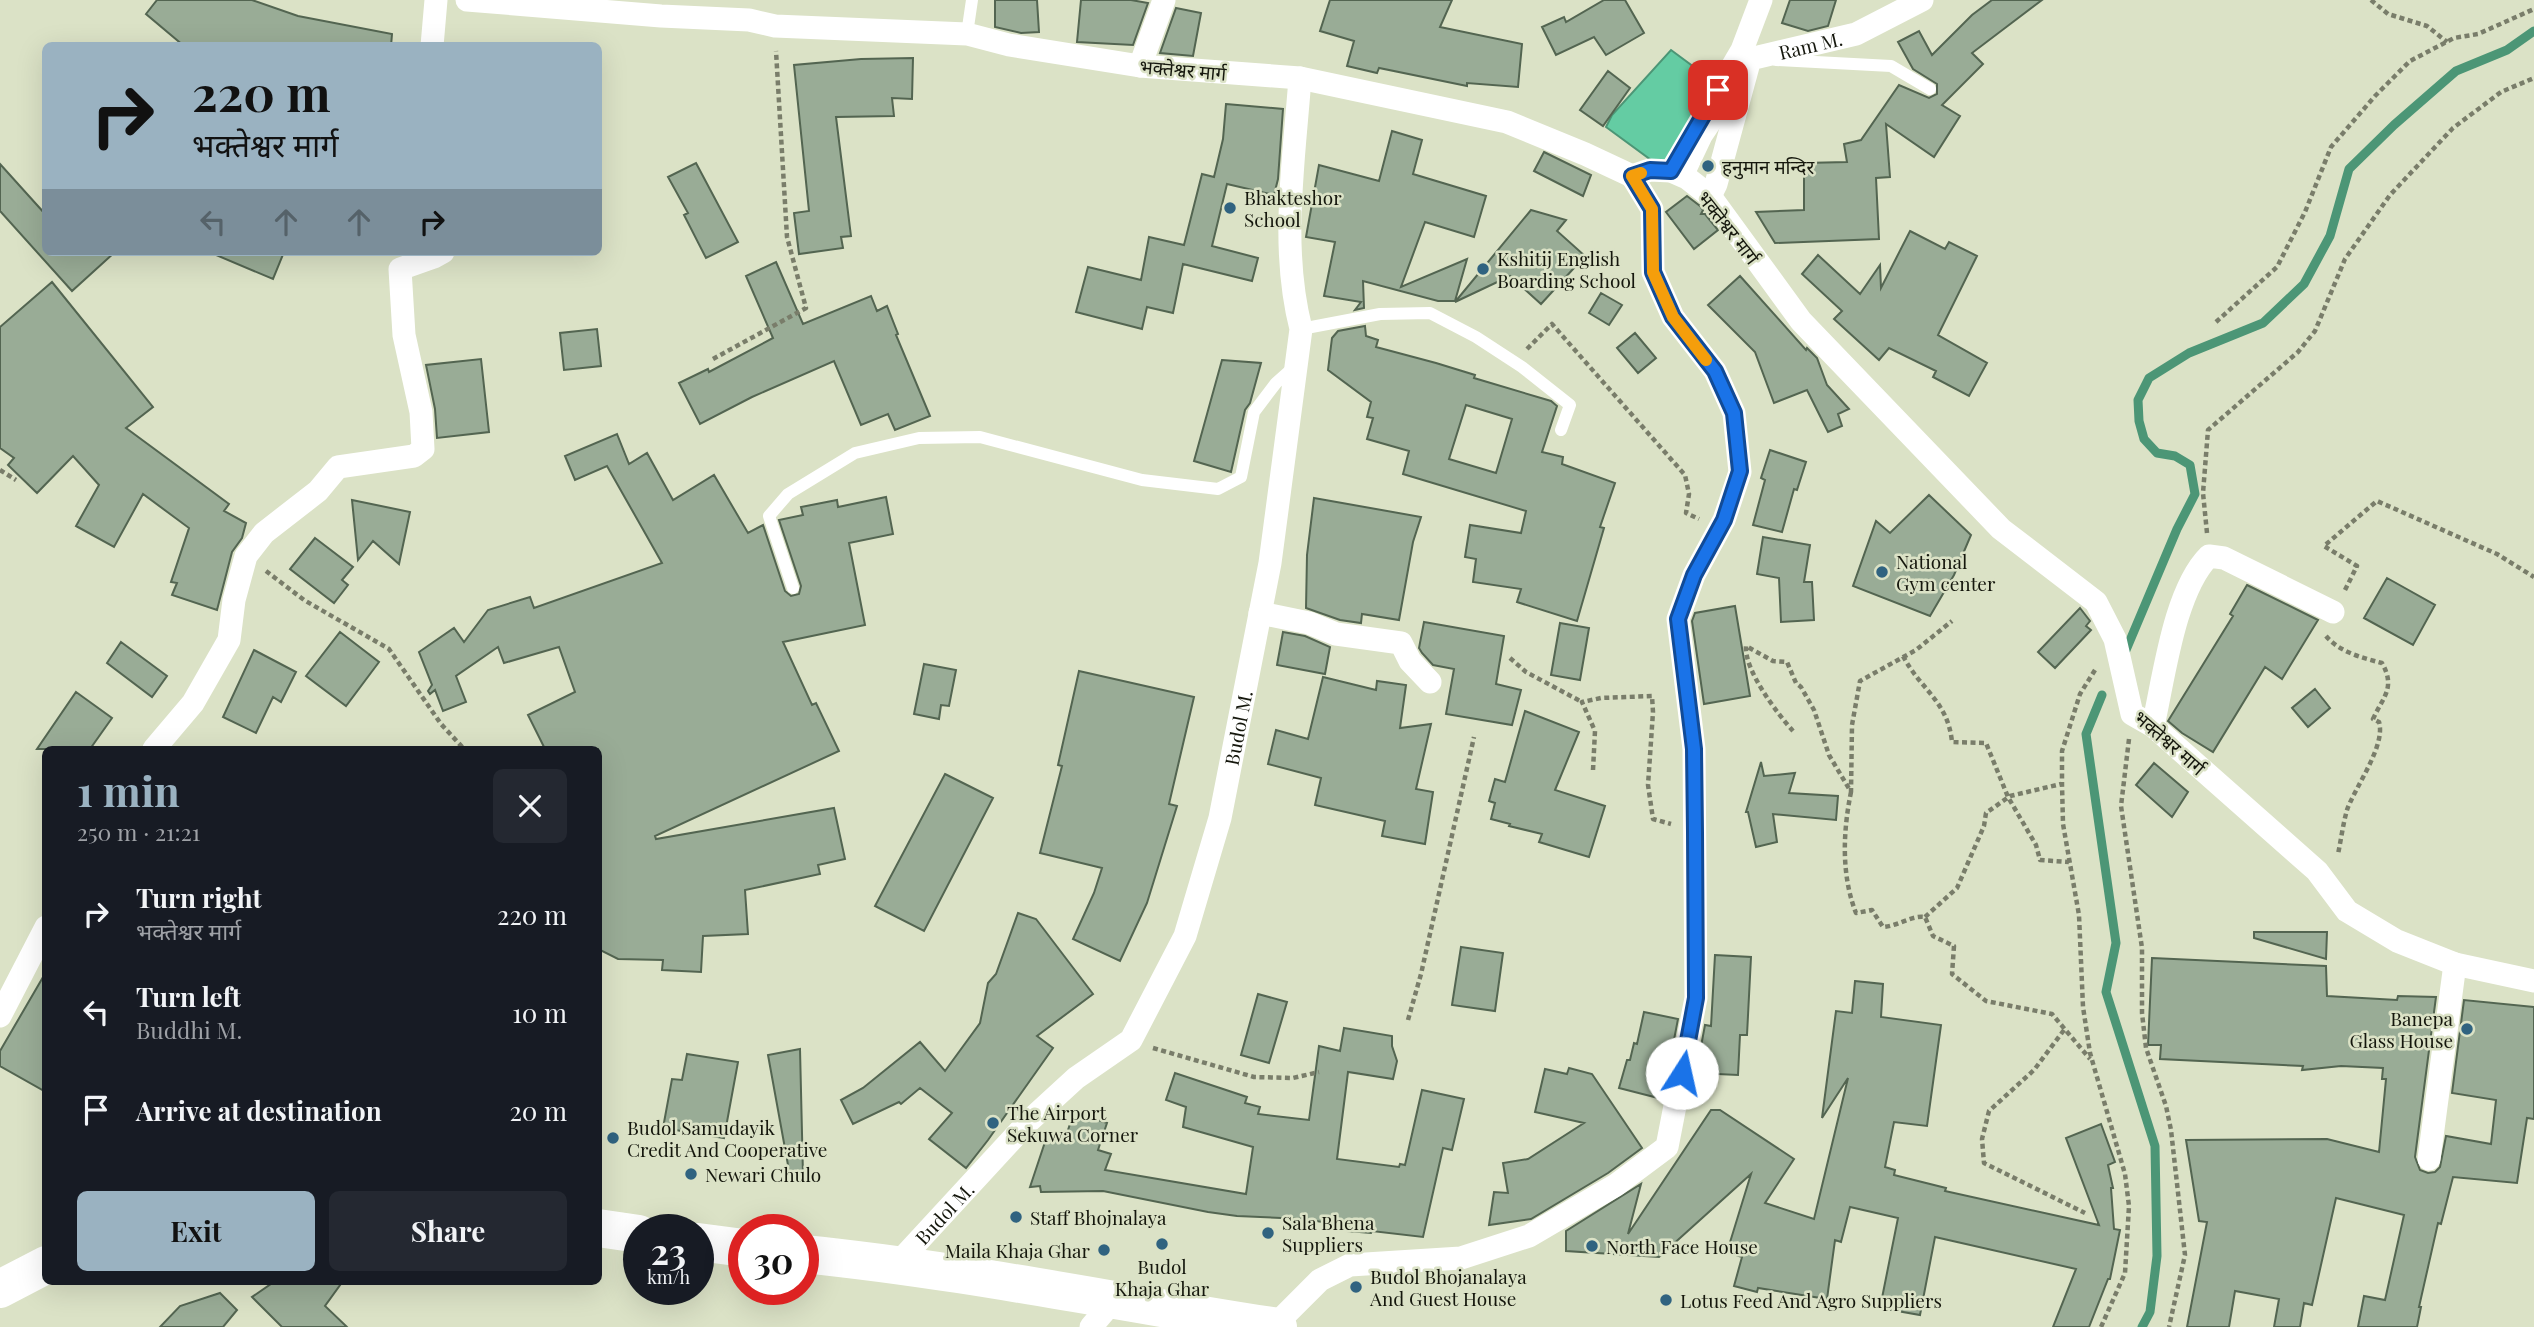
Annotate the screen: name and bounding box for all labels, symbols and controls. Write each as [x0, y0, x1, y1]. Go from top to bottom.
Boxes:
street label: Ram M. [1776, 25, 1845, 65]
street label: भक्तेश्वर मार्ग [1139, 52, 1228, 86]
text: 220 m [192, 59, 331, 124]
pin [1688, 60, 1748, 120]
icon: right [77, 70, 168, 161]
icon: arrive [1699, 71, 1737, 109]
text: भक्तेश्वर मार्ग [192, 122, 338, 165]
place label: हनुमान मन्दिर [1722, 153, 1815, 180]
marker: हनुमान मन्दिर [1700, 158, 1716, 174]
place label: Bhakteshor School [1244, 184, 1342, 232]
street label: भक्तेश्वर मार्ग [1692, 185, 1767, 270]
marker: Bhakteshor School [1222, 200, 1238, 216]
icon: left [194, 203, 232, 241]
icon: ahead [267, 203, 305, 241]
icon: ahead [340, 203, 378, 241]
icon: right [413, 203, 451, 241]
place label: Kshitij English Boarding School [1497, 245, 1637, 293]
marker: Kshitij English Boarding School [1475, 261, 1491, 277]
place label: National Gym center [1896, 548, 1996, 596]
marker: National Gym center [1874, 564, 1890, 580]
street label: Budol M. [1218, 688, 1258, 767]
street label: भक्तेश्वर मार्ग [2129, 704, 2212, 781]
text: 1 min [77, 762, 180, 818]
button: close [493, 769, 567, 843]
text: 250 m · 21:21 [77, 816, 200, 847]
text: Turn right [136, 880, 262, 915]
icon: right [77, 895, 115, 933]
text: 220 m [497, 897, 567, 932]
text: भक्तेश्वर मार्ग [136, 915, 241, 946]
text: Turn left [136, 979, 241, 1014]
icon: left [77, 993, 115, 1031]
text: 10 m [512, 995, 567, 1030]
place label: Banepa Glass House [2350, 1005, 2454, 1053]
text: Buddhi M. [136, 1014, 242, 1045]
marker: Banepa Glass House [2459, 1021, 2475, 1037]
position arrow [1645, 1036, 1719, 1110]
icon: arrive [77, 1091, 115, 1129]
text: Arrive at destination [136, 1093, 382, 1128]
text: 20 m [509, 1093, 567, 1128]
place label: The Airport Sekuwa Corner [1007, 1099, 1139, 1147]
place label: Budol Samudayik Credit And Cooperative [627, 1114, 827, 1162]
marker: The Airport Sekuwa Corner [985, 1115, 1001, 1131]
marker: Budol Samudayik Credit And Cooperative [605, 1130, 621, 1146]
place label: Newari Chulo [705, 1161, 821, 1187]
marker: Newari Chulo [683, 1166, 699, 1182]
street label: Budol M. [909, 1176, 979, 1250]
button: Exit [77, 1191, 315, 1271]
button: Share [329, 1191, 567, 1271]
place label: Staff Bhojnalaya [1030, 1204, 1167, 1230]
marker: Staff Bhojnalaya [1008, 1209, 1024, 1225]
place label: Sala Bhena Suppliers [1282, 1209, 1375, 1257]
speed limit sign: 30 [728, 1214, 819, 1305]
marker: Sala Bhena Suppliers [1260, 1225, 1276, 1241]
text: 23 [651, 1227, 686, 1274]
place label: North Face House [1606, 1233, 1758, 1259]
marker: Budol Khaja Ghar [1154, 1236, 1170, 1252]
place label: Maila Khaja Ghar [945, 1237, 1091, 1263]
marker: North Face House [1584, 1238, 1600, 1254]
marker: Maila Khaja Ghar [1096, 1242, 1112, 1258]
place label: Budol Khaja Ghar [1115, 1253, 1210, 1301]
place label: Budol Bhojanalaya And Guest House [1369, 1263, 1527, 1311]
text: km/h [647, 1265, 690, 1289]
marker: Budol Bhojanalaya And Guest House [1348, 1279, 1364, 1295]
place label: Lotus Feed And Agro Suppliers [1680, 1287, 1942, 1313]
marker: Lotus Feed And Agro Suppliers [1658, 1292, 1674, 1308]

